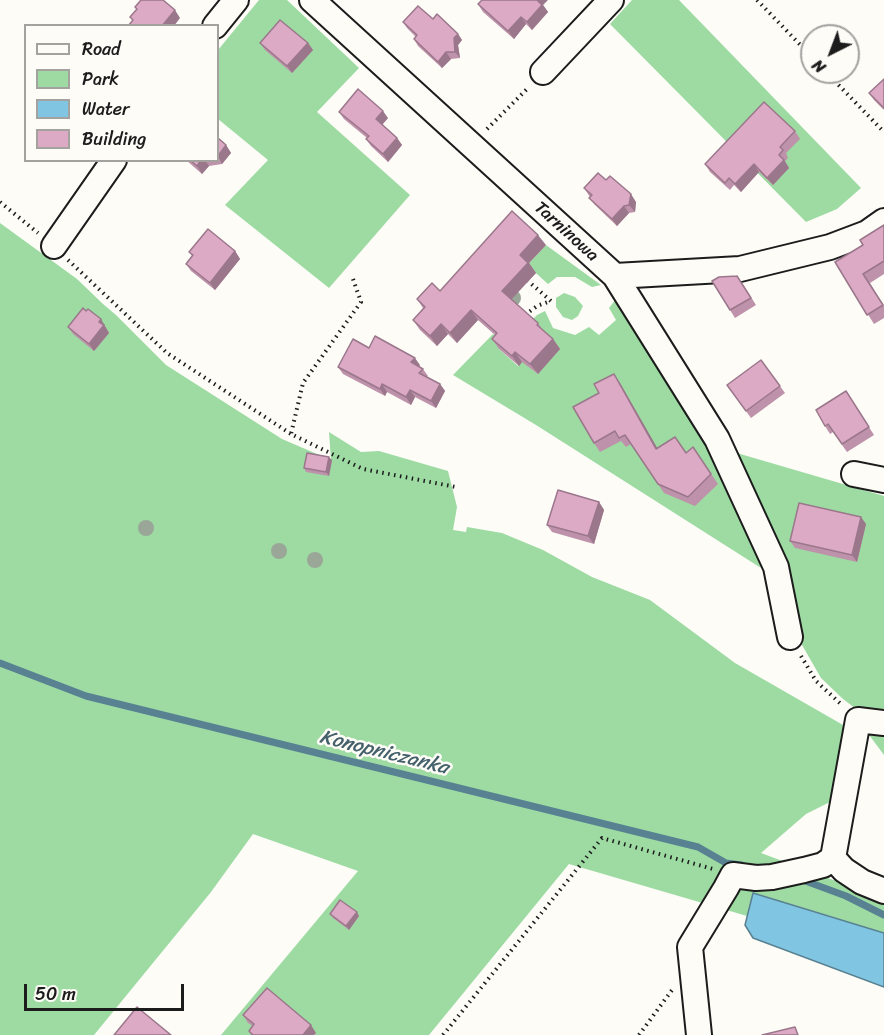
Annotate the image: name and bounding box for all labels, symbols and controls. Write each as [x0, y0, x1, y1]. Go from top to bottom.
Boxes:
legend [24, 24, 219, 162]
north arrow [800, 24, 860, 84]
text: Road [82, 33, 121, 65]
text: N [805, 52, 833, 81]
text: Park [82, 63, 119, 95]
text: Water [82, 93, 129, 125]
text: Building [82, 123, 146, 155]
street label: Tarninowa [529, 197, 603, 267]
water label: Konopniczanka [317, 725, 451, 781]
scale bar [27, 972, 188, 1010]
text: 50 m [35, 978, 76, 1010]

